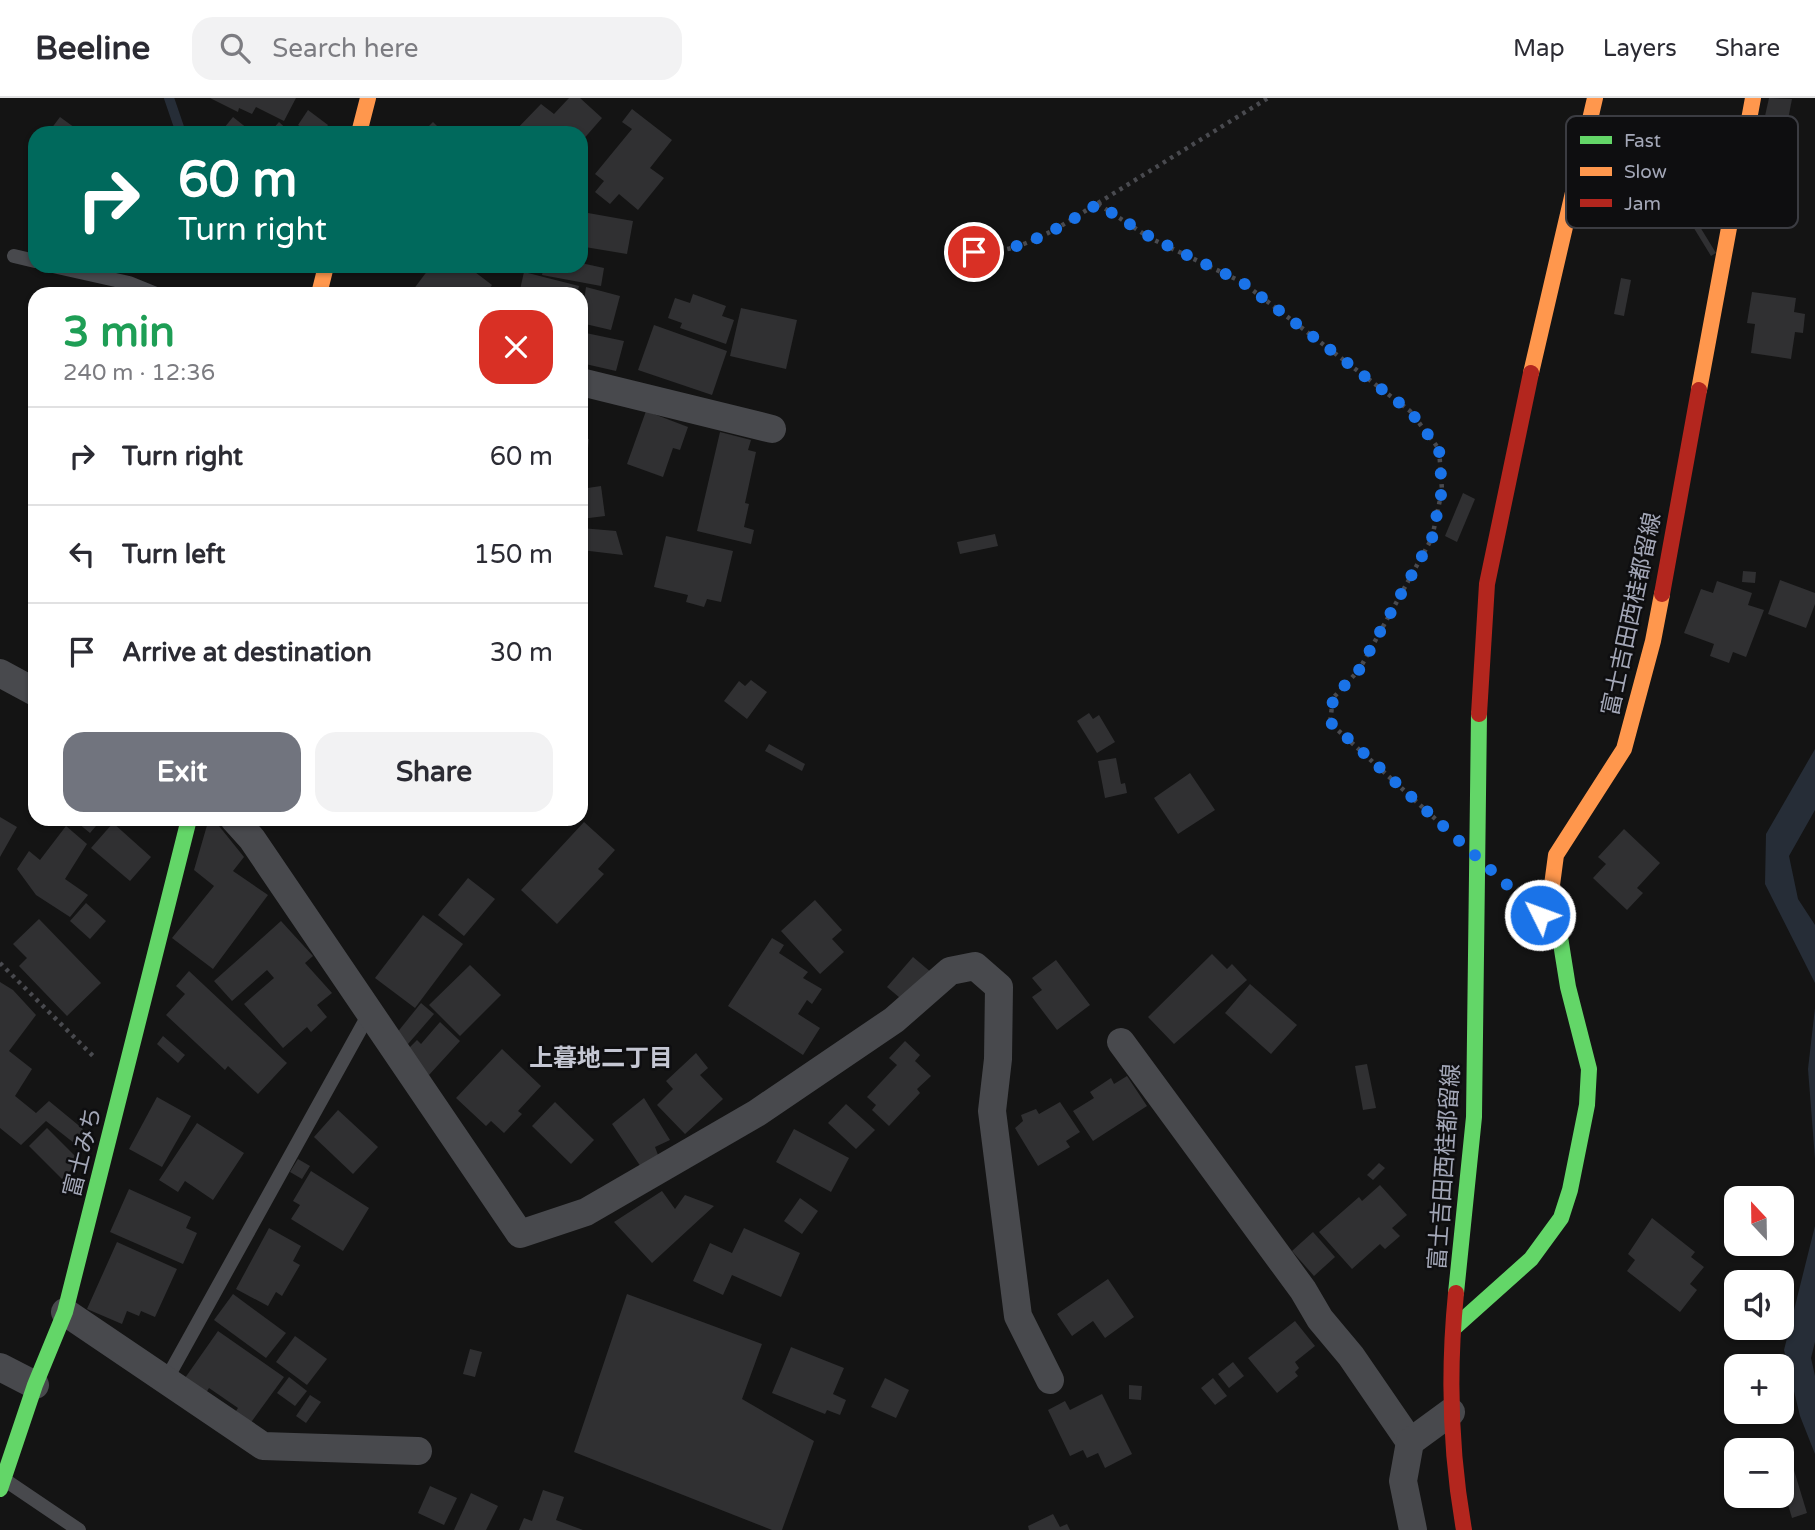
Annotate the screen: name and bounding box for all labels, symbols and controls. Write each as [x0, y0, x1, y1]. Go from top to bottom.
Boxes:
search box [192, 17, 682, 80]
text: Beeline [35, 29, 150, 68]
icon: search [216, 29, 254, 67]
text: Search here [272, 33, 418, 64]
text: Map [1513, 34, 1565, 63]
text: Layers [1603, 34, 1677, 63]
text: Share [1715, 34, 1780, 63]
legend [1566, 116, 1798, 228]
text: Fast [1624, 130, 1661, 152]
text: 60 m [178, 151, 297, 210]
icon: right [63, 154, 154, 245]
text: Slow [1624, 161, 1667, 183]
text: Jam [1624, 193, 1661, 215]
text: Turn right [178, 211, 327, 249]
pin [944, 222, 1004, 282]
icon: arrive [955, 233, 993, 271]
text: 3 min [63, 307, 175, 358]
button: close [479, 310, 553, 384]
text: 240 m · 12:36 [63, 359, 215, 387]
icon: right [63, 437, 101, 475]
text: Turn right [122, 441, 243, 472]
text: 60 m [490, 441, 553, 472]
street label: 富士吉田西桂都留線 [1597, 510, 1667, 718]
icon: left [63, 535, 101, 573]
text: Turn left [122, 539, 225, 570]
text: 150 m [473, 539, 553, 570]
icon: arrive [63, 633, 101, 671]
text: Arrive at destination [122, 637, 372, 668]
text: 30 m [490, 637, 553, 668]
button: Exit [63, 732, 301, 812]
button: Share [315, 732, 553, 812]
position arrow [1503, 878, 1577, 952]
district label: 上暮地二丁目 [529, 1044, 673, 1073]
street label: 富士吉田西桂都留線 [1424, 1063, 1466, 1271]
street label: 富士みち [58, 1104, 108, 1200]
north arrow [1724, 1186, 1794, 1256]
map controls [1724, 1186, 1794, 1508]
button: sound [1724, 1270, 1794, 1340]
button: + [1724, 1354, 1794, 1424]
button: − [1724, 1438, 1794, 1508]

